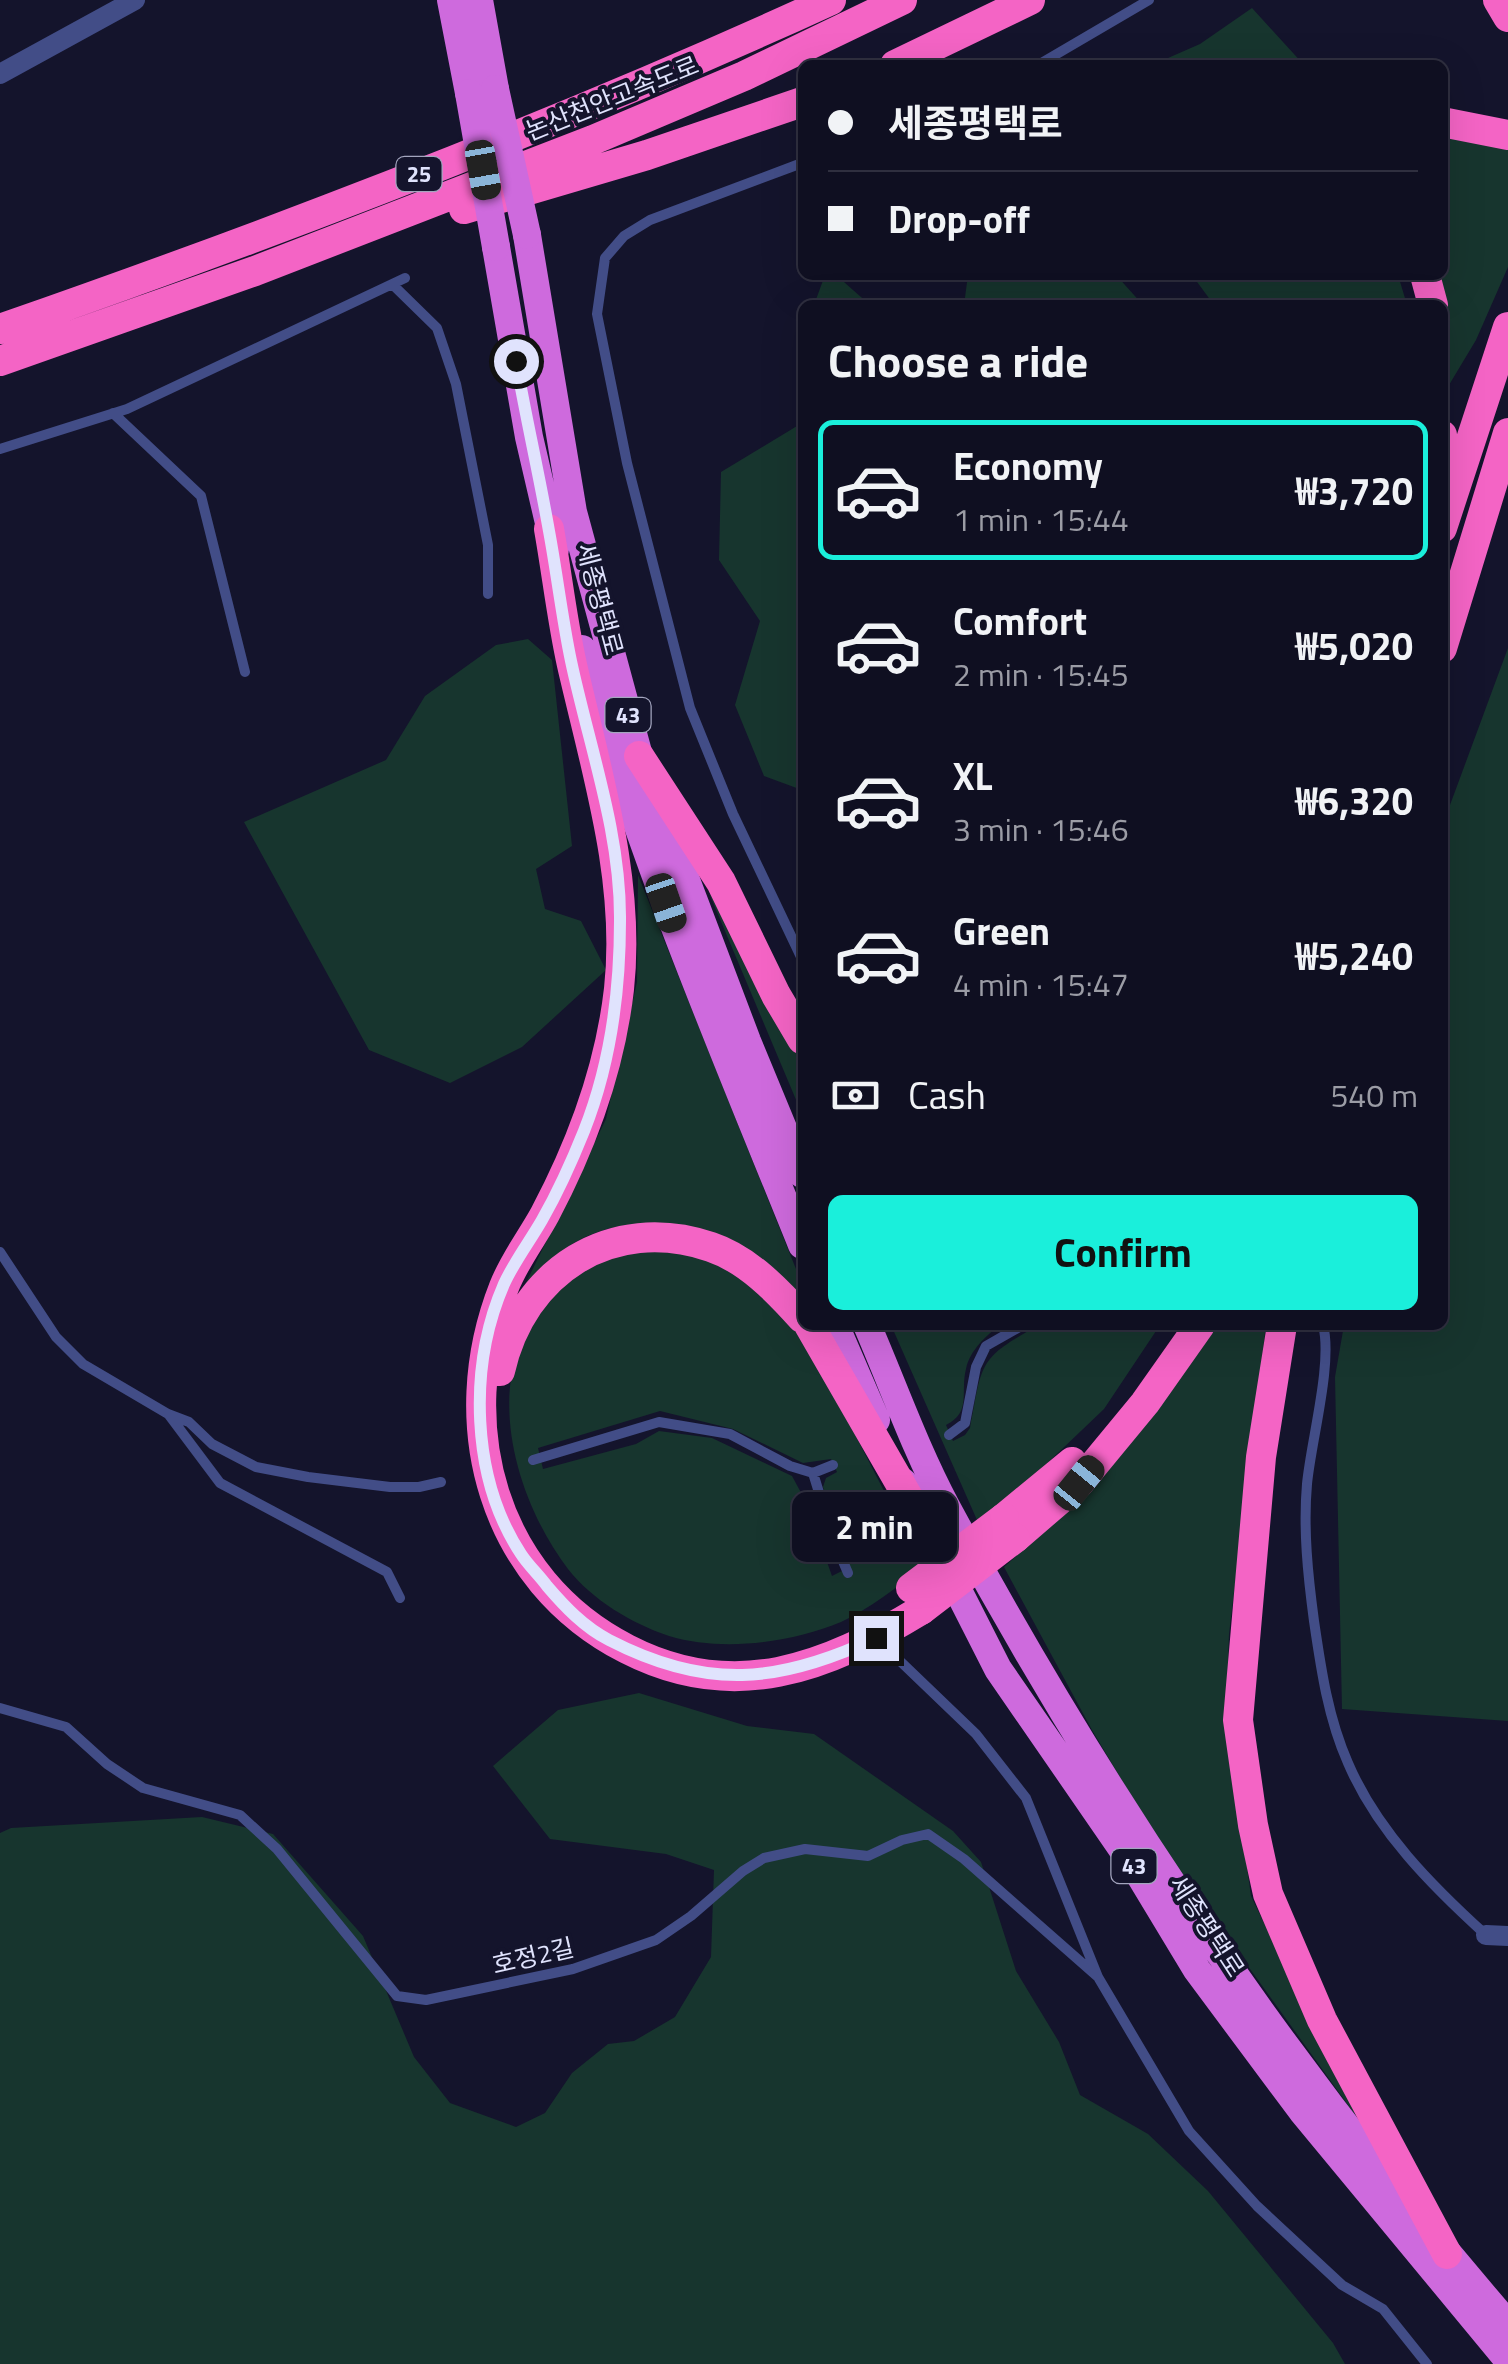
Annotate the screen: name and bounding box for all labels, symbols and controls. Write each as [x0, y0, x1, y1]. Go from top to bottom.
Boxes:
street label: 논산천안고속도로 [520, 46, 704, 150]
text: 세종평택로 [888, 94, 1063, 152]
car [463, 138, 503, 202]
road number: 25 [396, 157, 442, 191]
text: Drop-off [888, 190, 1030, 248]
text: Choose a ride [828, 326, 1088, 394]
route start [494, 339, 539, 384]
text: Economy [953, 437, 1103, 495]
icon: car [833, 445, 923, 535]
text: ₩3,720 [1295, 462, 1413, 520]
text: 1 min · 15:44 [953, 495, 1129, 543]
street label: 세종평택로 [567, 539, 633, 659]
text: Comfort [953, 592, 1087, 650]
icon: car [833, 600, 923, 690]
text: ₩5,020 [1295, 617, 1413, 675]
text: 2 min · 15:45 [953, 650, 1129, 698]
road number: 43 [606, 698, 650, 732]
text: XL [953, 747, 993, 805]
icon: car [833, 755, 923, 845]
text: ₩6,320 [1295, 772, 1413, 830]
text: 3 min · 15:46 [953, 805, 1129, 853]
car [642, 870, 690, 936]
text: Green [953, 902, 1050, 960]
icon: car [833, 910, 923, 1000]
text: ₩5,240 [1295, 927, 1413, 985]
text: 4 min · 15:47 [953, 960, 1129, 1008]
text: Cash [908, 1066, 986, 1124]
icon: cash [828, 1068, 883, 1123]
text: 540 m [1330, 1071, 1418, 1119]
button: Confirm [828, 1195, 1418, 1310]
car [1048, 1450, 1110, 1516]
callout: 2 min [794, 1493, 958, 1563]
text: 2 min [836, 1503, 913, 1551]
route end [854, 1616, 899, 1661]
road number: 43 [1112, 1849, 1156, 1883]
street label: 세종평택로 [1160, 1867, 1254, 1985]
street label: 호정2길 [488, 1928, 578, 1984]

